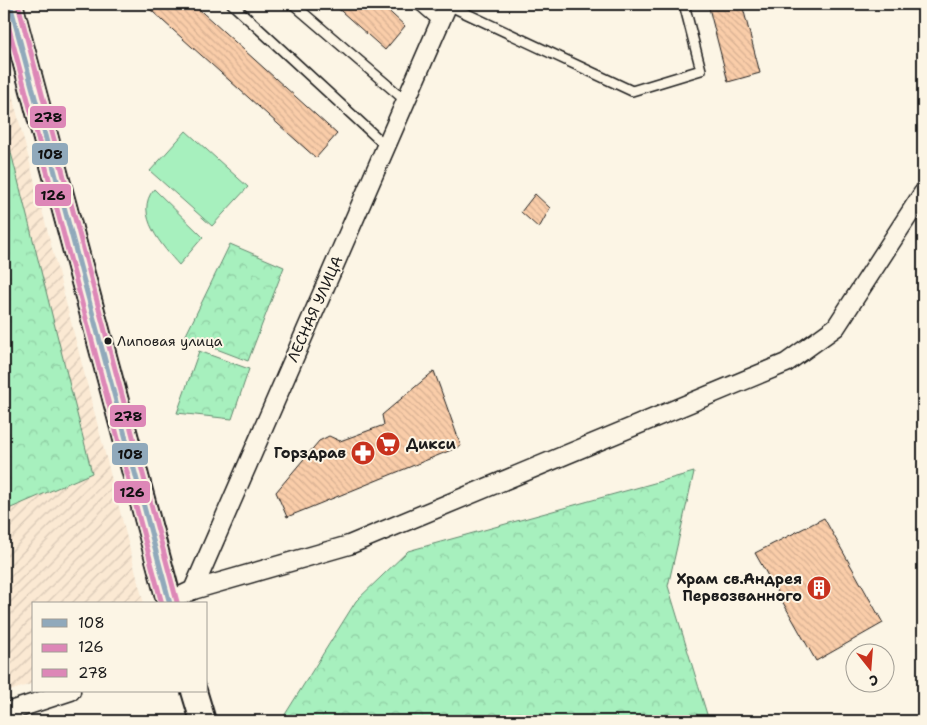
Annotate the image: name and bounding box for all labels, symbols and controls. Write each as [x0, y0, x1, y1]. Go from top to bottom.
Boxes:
line badge: 278 [29, 105, 67, 129]
text: 278 [34, 108, 62, 126]
line badge: 108 [31, 142, 69, 166]
text: 108 [37, 145, 63, 163]
line badge: 126 [34, 183, 72, 207]
text: 126 [40, 186, 66, 204]
street label: ЛЕСНАЯ УЛИЦА [283, 253, 347, 365]
place label: Липовая улица [117, 332, 223, 350]
marker: Липовая улица [103, 336, 113, 346]
line badge: 278 [109, 404, 147, 428]
text: 278 [114, 407, 142, 425]
supermarket icon: Дикси [375, 431, 401, 457]
place label: Дикси [406, 434, 456, 454]
pharmacy icon: Горздрав [350, 440, 376, 466]
line badge: 108 [111, 442, 149, 466]
place label: Горздрав [274, 443, 346, 463]
text: 108 [117, 445, 143, 463]
line badge: 126 [113, 480, 151, 504]
text: 126 [119, 483, 145, 501]
place label: Храм св.Андрея Первозванного [676, 569, 802, 606]
building icon: Храм св.Андрея Первозванного [806, 575, 832, 601]
legend [32, 602, 208, 692]
text: 108 [78, 613, 105, 633]
text: 126 [78, 637, 104, 657]
north arrow [844, 642, 894, 692]
text: 278 [78, 663, 108, 683]
text: С [867, 671, 881, 690]

